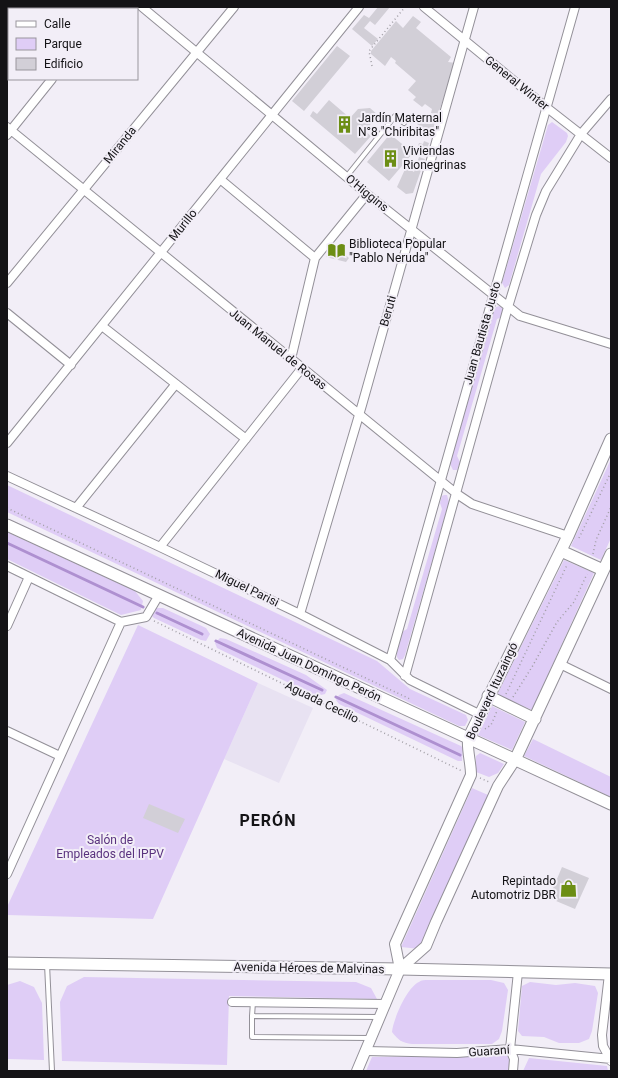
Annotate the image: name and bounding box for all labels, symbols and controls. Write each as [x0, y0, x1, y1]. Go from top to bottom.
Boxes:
legend [8, 8, 138, 80]
text: Calle [44, 17, 71, 31]
text: Parque [44, 37, 82, 51]
street label: General Winter [482, 53, 552, 113]
text: Edificio [44, 57, 83, 71]
place label: Jardín Maternal N°8 "Chiribitas" [358, 111, 442, 139]
building icon: Jardín Maternal N°8 "Chiribitas" [335, 115, 355, 135]
street label: Miranda [101, 124, 139, 166]
place label: Viviendas Rionegrinas [403, 144, 466, 172]
building icon: Viviendas Rionegrinas [380, 148, 400, 168]
street label: O'Higgins [343, 171, 391, 215]
street label: Murillo [166, 206, 200, 244]
place label: Biblioteca Popular "Pablo Neruda" [349, 237, 446, 265]
library icon: Biblioteca Popular "Pablo Neruda" [326, 241, 346, 261]
street label: Juan Bautista Justo [461, 280, 503, 386]
street label: Beruti [377, 294, 399, 328]
street label: Juan Manuel de Rosas [227, 305, 329, 393]
street label: Miguel Parisi [213, 567, 281, 609]
street label: Avenida Juan Domingo Perón [235, 625, 383, 705]
street label: Boulevard Ituzaingó [463, 640, 521, 742]
street label: Aguada Cecilio [283, 678, 361, 726]
district label: PERÓN [240, 811, 296, 830]
park label: Salón de Empleados del IPPV [56, 833, 164, 861]
place label: Repintado Automotriz DBR [471, 874, 557, 902]
shop icon: Repintado Automotriz DBR [559, 878, 579, 898]
street label: Avenida Héroes de Malvinas [233, 960, 385, 976]
street label: Guaraní [468, 1043, 511, 1059]

